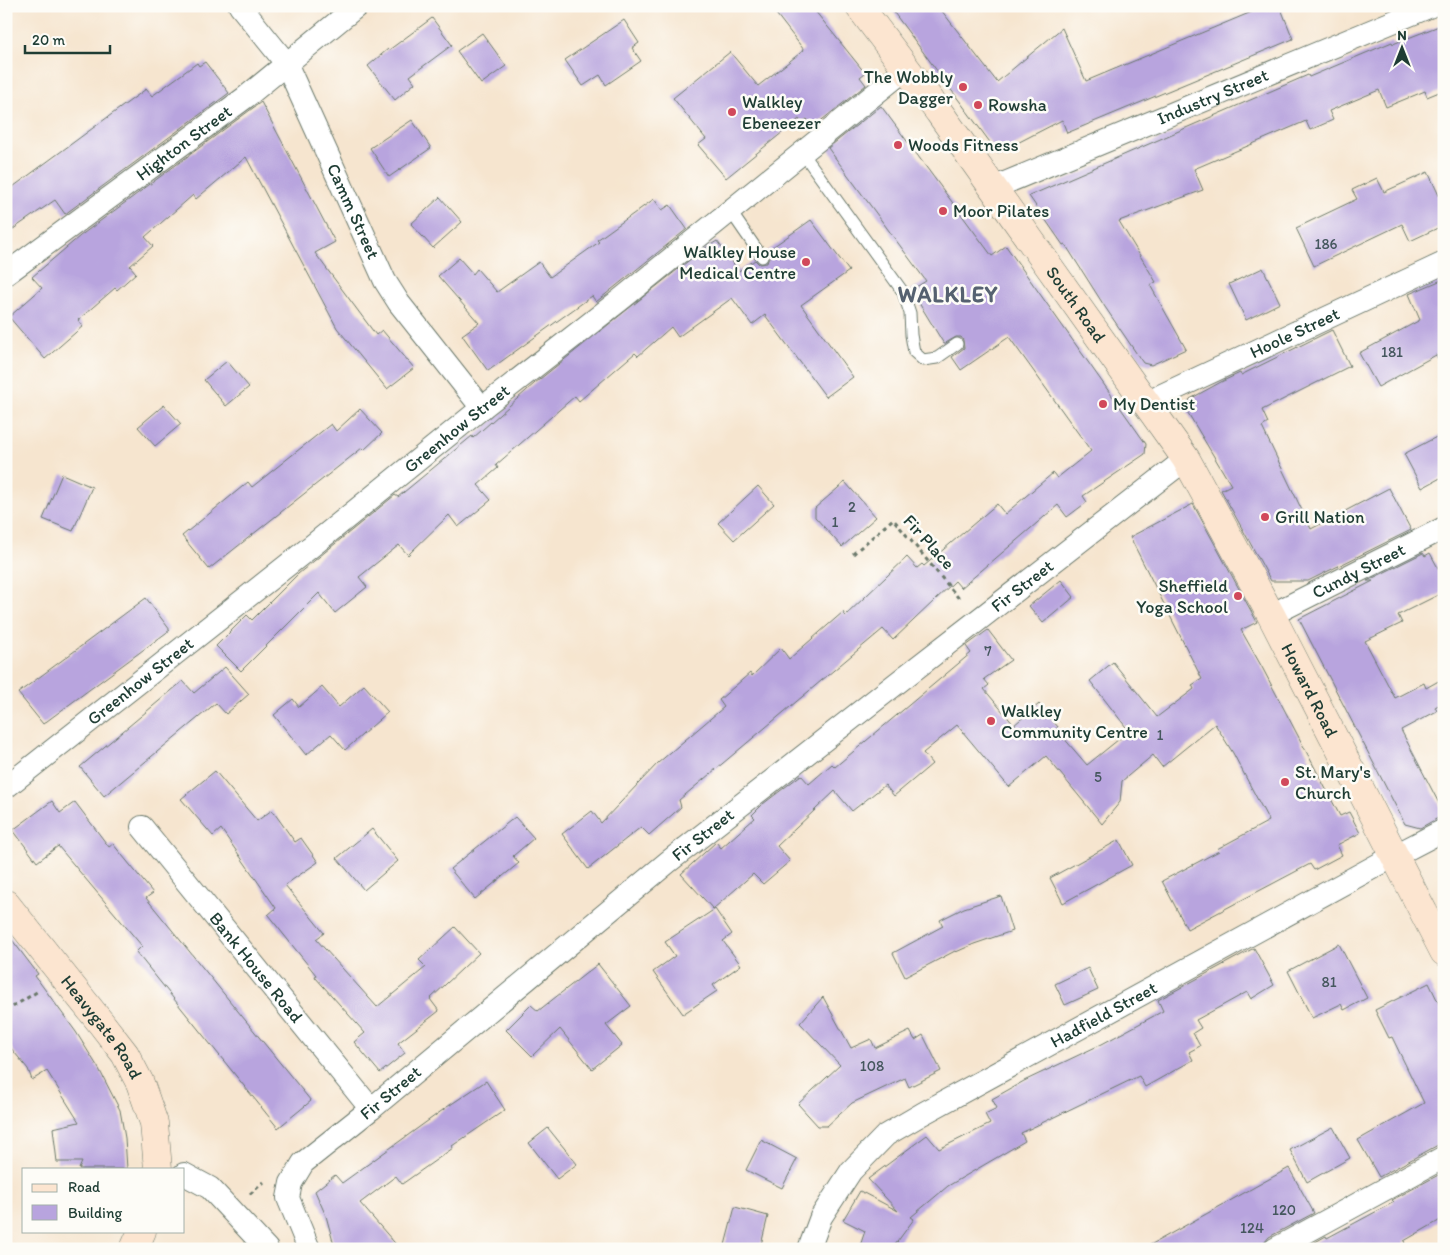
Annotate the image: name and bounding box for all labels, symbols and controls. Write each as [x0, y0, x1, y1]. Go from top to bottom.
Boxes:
scale bar [25, 22, 110, 54]
north arrow [1378, 22, 1428, 72]
text: N [1397, 27, 1407, 44]
text: 20 m [32, 31, 66, 49]
street label: Industry Street [1154, 64, 1272, 130]
place label: The Wobbly Dagger [864, 66, 954, 109]
marker: The Wobbly Dagger [957, 81, 969, 93]
place label: Walkley Ebeneezer [742, 91, 822, 134]
place label: Rowsha [988, 94, 1047, 116]
marker: Rowsha [972, 99, 984, 111]
street label: Highton Street [132, 100, 236, 185]
marker: Walkley Ebeneezer [726, 106, 738, 118]
place label: Woods Fitness [908, 134, 1019, 156]
marker: Woods Fitness [892, 139, 904, 151]
street label: Camm Street [322, 160, 385, 263]
place label: Moor Pilates [953, 200, 1049, 222]
marker: Moor Pilates [937, 205, 949, 217]
house number: 186 [1314, 235, 1338, 253]
place label: Walkley House Medical Centre [679, 241, 796, 284]
marker: Walkley House Medical Centre [800, 256, 812, 268]
street label: South Road [1041, 262, 1111, 347]
district label: WALKLEY [898, 281, 998, 308]
street label: Hoole Street [1246, 302, 1343, 363]
house number: 181 [1381, 343, 1403, 361]
street label: Greenhow Street [400, 379, 514, 478]
place label: My Dentist [1113, 393, 1196, 415]
marker: My Dentist [1097, 398, 1109, 410]
house number: 2 [848, 498, 856, 516]
place label: Grill Nation [1275, 506, 1365, 528]
street label: Fir Place [899, 510, 959, 574]
marker: Grill Nation [1259, 511, 1271, 523]
house number: 1 [832, 513, 839, 531]
street label: Cundy Street [1308, 538, 1409, 604]
street label: Fir Street [987, 555, 1058, 617]
place label: Sheffield Yoga School [1136, 575, 1228, 618]
marker: Sheffield Yoga School [1232, 590, 1244, 602]
street label: Greenhow Street [83, 632, 198, 730]
street label: Howard Road [1276, 640, 1343, 741]
house number: 7 [984, 642, 992, 660]
place label: Walkley Community Centre [1001, 700, 1148, 743]
marker: Walkley Community Centre [985, 715, 997, 727]
house number: 1 [1157, 726, 1164, 744]
place label: St. Mary's Church [1295, 761, 1371, 804]
house number: 5 [1094, 768, 1102, 786]
marker: St. Mary's Church [1279, 776, 1291, 788]
street label: Fir Street [667, 804, 738, 866]
street label: Bank House Road [205, 908, 308, 1027]
street label: Heavygate Road [56, 971, 147, 1083]
house number: 81 [1321, 973, 1337, 991]
street label: Hadfield Street [1046, 977, 1161, 1053]
house number: 108 [860, 1057, 884, 1075]
street label: Fir Street [355, 1061, 426, 1125]
legend [22, 1168, 185, 1232]
text: Road [68, 1178, 101, 1196]
house number: 120 [1272, 1201, 1296, 1219]
text: Building [68, 1204, 122, 1222]
house number: 124 [1240, 1219, 1264, 1237]

